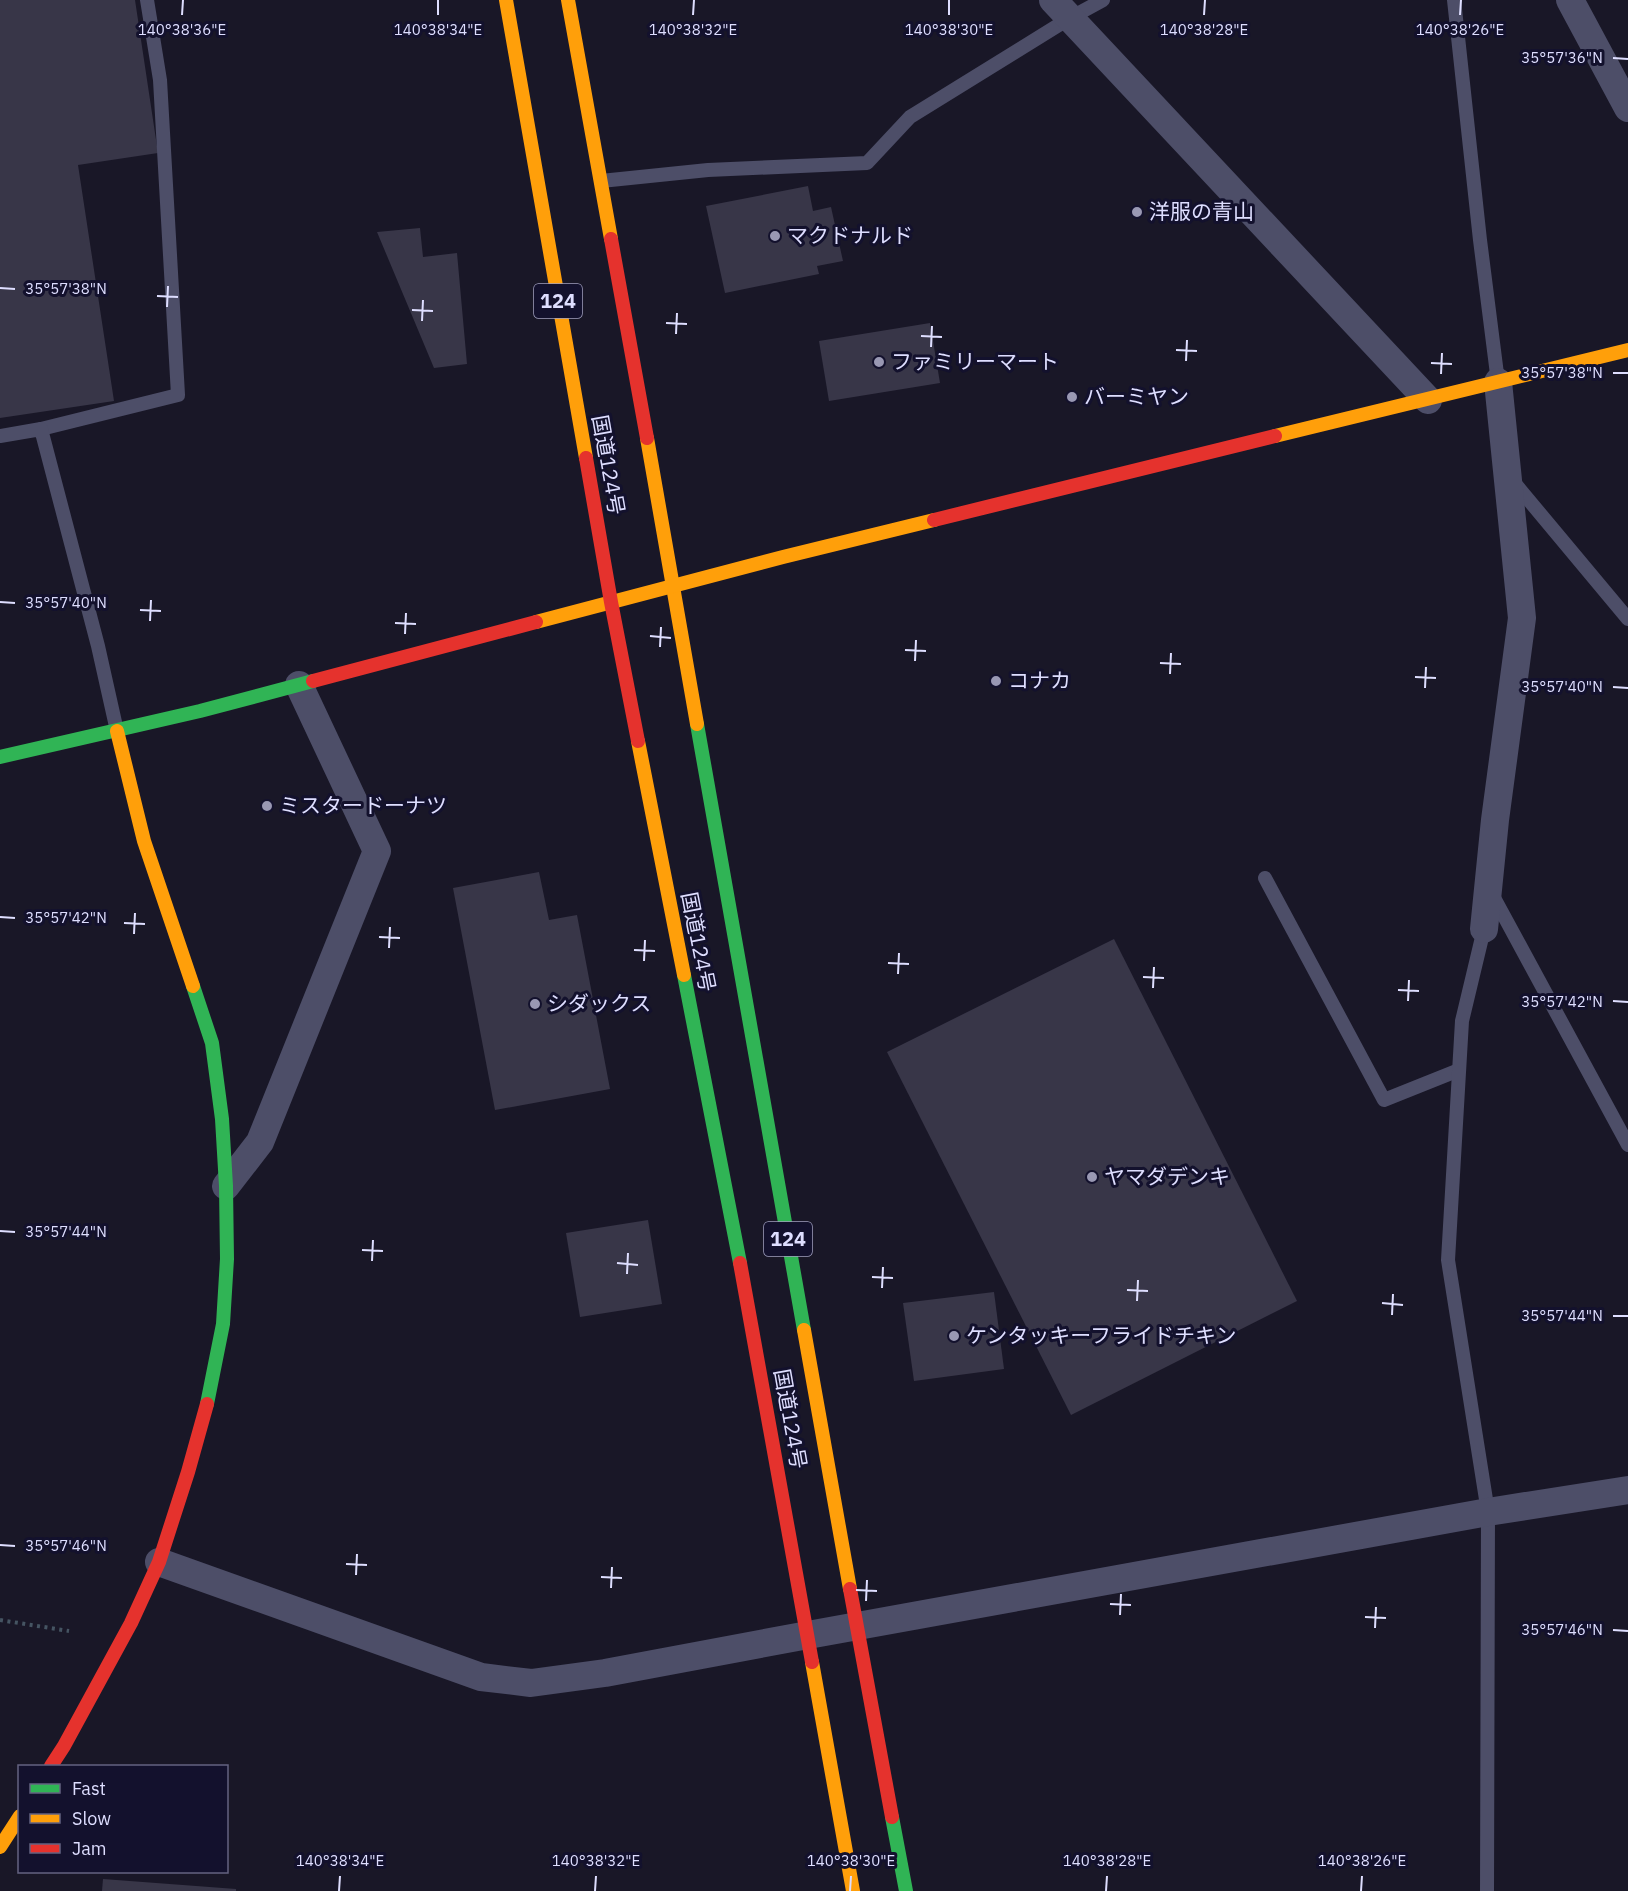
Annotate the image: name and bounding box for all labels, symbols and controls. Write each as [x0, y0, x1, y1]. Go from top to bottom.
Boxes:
text: 140°38'36"E [138, 20, 226, 39]
text: 140°38'34"E [394, 20, 482, 39]
text: 140°38'32"E [649, 20, 737, 39]
text: 140°38'30"E [905, 20, 993, 39]
text: 140°38'28"E [1160, 20, 1248, 39]
text: 140°38'26"E [1416, 20, 1504, 39]
text: 35°57'36"N [1521, 48, 1603, 67]
place label: 洋服の青山 [1149, 197, 1254, 225]
marker: 洋服の青山 [1130, 205, 1144, 219]
place label: マクドナルド [787, 221, 913, 249]
marker: マクドナルド [768, 229, 782, 243]
text: 35°57'38"N [25, 279, 107, 298]
road number: 124 [534, 284, 582, 318]
place label: ファミリーマート [891, 347, 1059, 375]
marker: ファミリーマート [872, 355, 886, 369]
text: 35°57'38"N [1521, 363, 1603, 382]
place label: バーミヤン [1084, 382, 1189, 410]
marker: バーミヤン [1065, 390, 1079, 404]
street label: 国道124号 [586, 413, 632, 517]
text: 35°57'40"N [25, 593, 107, 612]
place label: コナカ [1008, 666, 1071, 694]
marker: コナカ [989, 674, 1003, 688]
text: 35°57'40"N [1521, 677, 1603, 696]
place label: ミスタードーナツ [279, 791, 447, 819]
marker: ミスタードーナツ [260, 799, 274, 813]
street label: 国道124号 [676, 890, 722, 994]
text: 35°57'42"N [25, 908, 107, 927]
place label: シダックス [547, 989, 651, 1017]
text: 35°57'42"N [1521, 992, 1603, 1011]
marker: シダックス [528, 997, 542, 1011]
place label: ヤマダデンキ [1104, 1162, 1230, 1190]
marker: ヤマダデンキ [1085, 1170, 1099, 1184]
text: 35°57'44"N [25, 1222, 107, 1241]
road number: 124 [764, 1222, 812, 1256]
text: 35°57'44"N [1521, 1306, 1603, 1325]
place label: ケンタッキーフライドチキン [966, 1321, 1236, 1349]
marker: ケンタッキーフライドチキン [947, 1329, 961, 1343]
street label: 国道124号 [768, 1367, 814, 1471]
text: 35°57'46"N [25, 1536, 107, 1555]
text: 35°57'46"N [1521, 1620, 1603, 1639]
legend [18, 1765, 228, 1873]
text: Fast [72, 1777, 106, 1800]
text: Slow [72, 1807, 111, 1830]
text: Jam [72, 1837, 107, 1860]
text: 140°38'34"E [296, 1851, 384, 1870]
text: 140°38'32"E [552, 1851, 640, 1870]
text: 140°38'30"E [807, 1851, 895, 1870]
text: 140°38'28"E [1063, 1851, 1151, 1870]
text: 140°38'26"E [1318, 1851, 1406, 1870]

